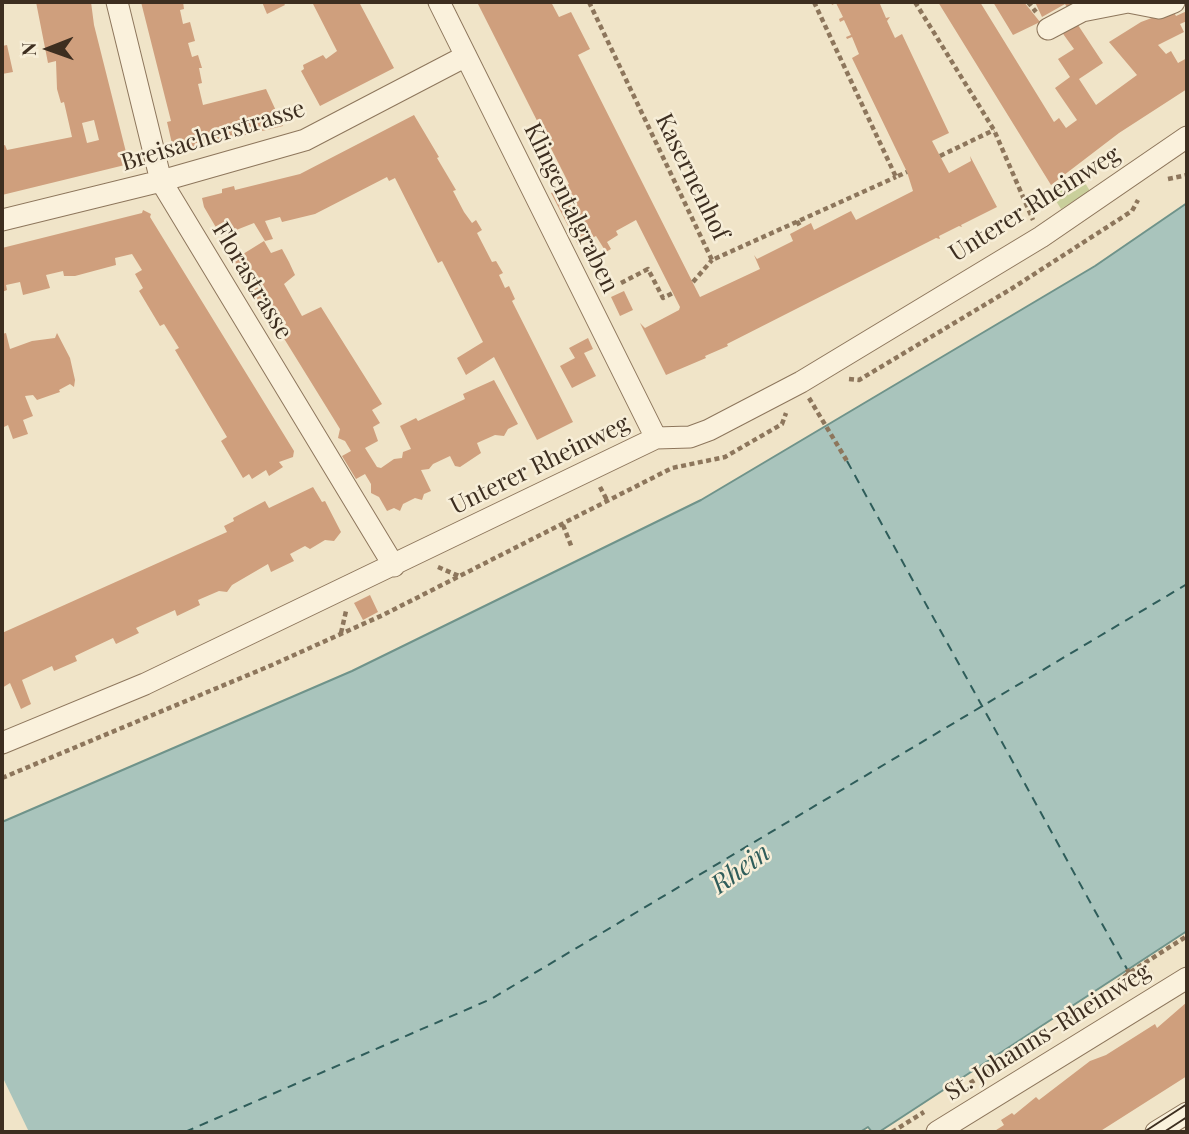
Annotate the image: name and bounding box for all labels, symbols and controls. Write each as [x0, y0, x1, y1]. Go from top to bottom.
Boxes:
north arrow [14, 14, 84, 84]
text: N [15, 42, 41, 56]
street label: Breisacherstrasse [117, 94, 309, 178]
street label: Kasernenhof [649, 109, 735, 245]
street label: Klingentalgraben [517, 118, 625, 298]
street label: Unterer Rheinweg [944, 140, 1126, 268]
street label: Florastrasse [206, 217, 298, 345]
street label: Unterer Rheinweg [446, 409, 634, 521]
water label: Rhein [705, 837, 777, 901]
street label: St. Johanns-Rheinweg [940, 957, 1156, 1107]

